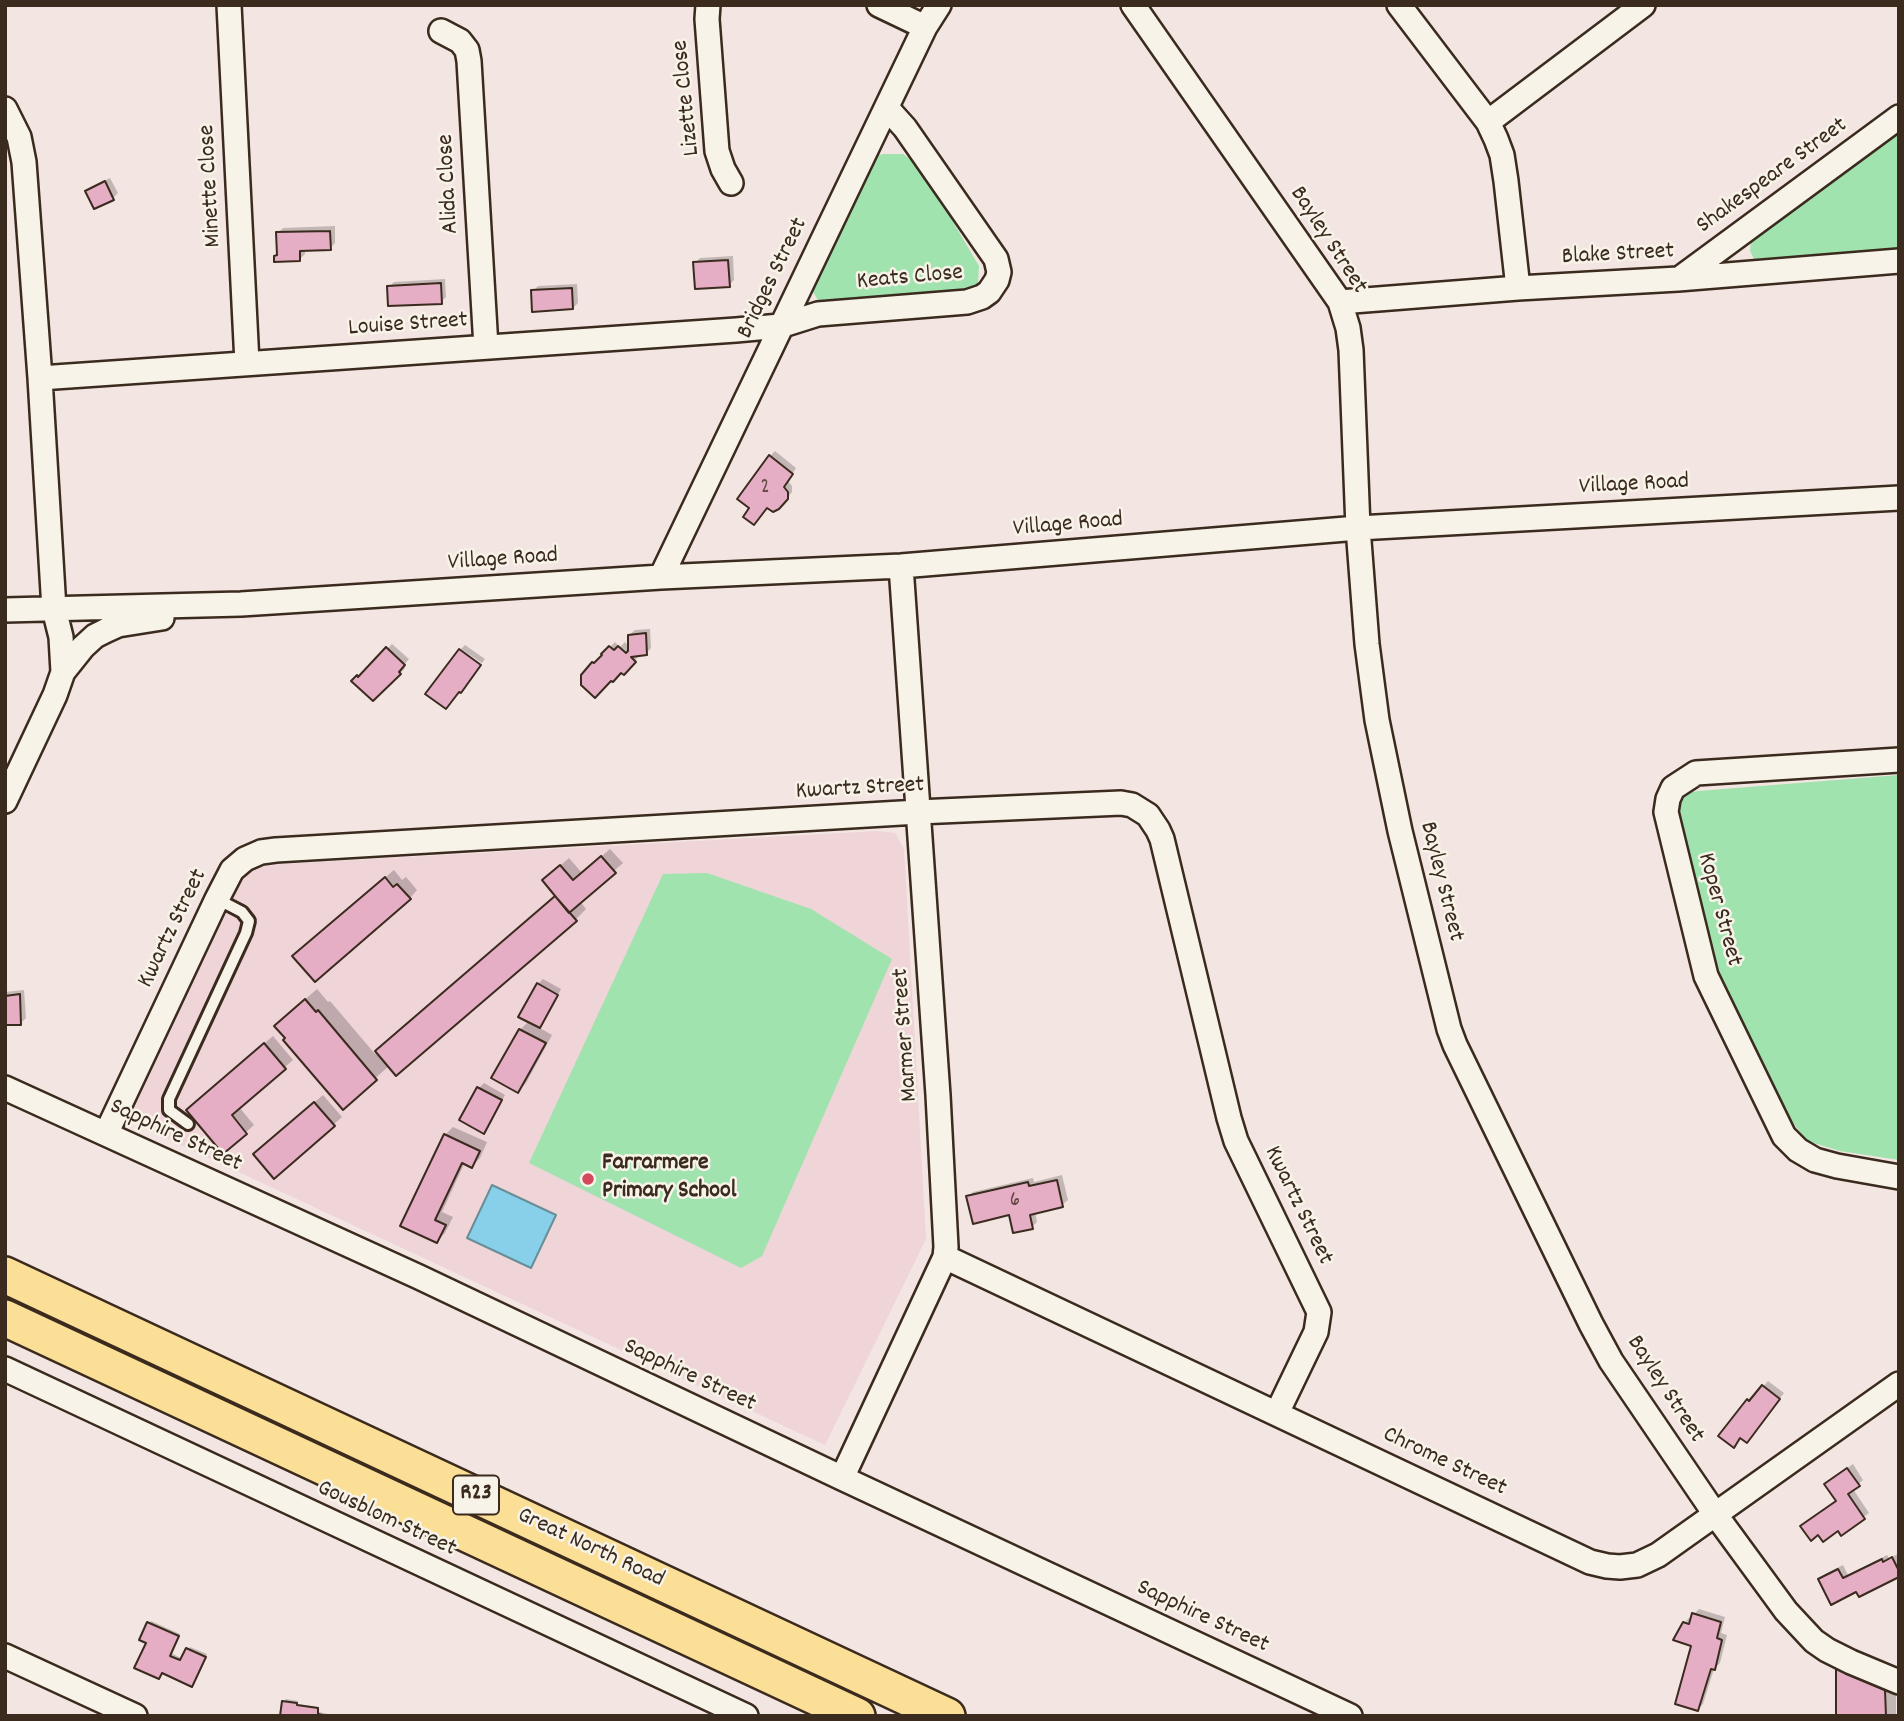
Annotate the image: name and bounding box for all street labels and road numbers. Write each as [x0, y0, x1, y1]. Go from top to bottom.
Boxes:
street label: Lizette Close [668, 39, 708, 157]
street label: Shakespeare Street [1692, 113, 1854, 241]
street label: Minette Close [194, 124, 230, 248]
street label: Alida Close [433, 133, 467, 235]
street label: Bayley Street [1282, 182, 1372, 300]
street label: Bridges Street [732, 214, 816, 344]
street label: Blake Street [1561, 239, 1675, 273]
street label: Keats Close [856, 260, 964, 298]
street label: Louise Street [347, 307, 469, 345]
street label: Village Road [1578, 469, 1690, 503]
street label: Village Road [1012, 507, 1124, 545]
street label: Village Road [447, 543, 559, 579]
street label: Kwartz Street [795, 772, 925, 808]
street label: Bayley Street [1411, 819, 1469, 945]
street label: Koper Street [1689, 850, 1747, 970]
street label: Kwartz Street [133, 865, 215, 993]
street label: Marmer Street [888, 967, 926, 1103]
street label: Sapphire Street [104, 1094, 246, 1180]
street label: Kwartz Street [1256, 1142, 1338, 1270]
street label: Bayley Street [1619, 1331, 1709, 1449]
street label: Sapphire Street [618, 1334, 760, 1420]
street label: Chrome Street [1378, 1422, 1510, 1504]
street label: Gousblom Street [312, 1475, 460, 1565]
road number: R23 [453, 1476, 499, 1514]
street label: Great North Road [512, 1502, 668, 1596]
street label: Sapphire Street [1131, 1575, 1273, 1661]

